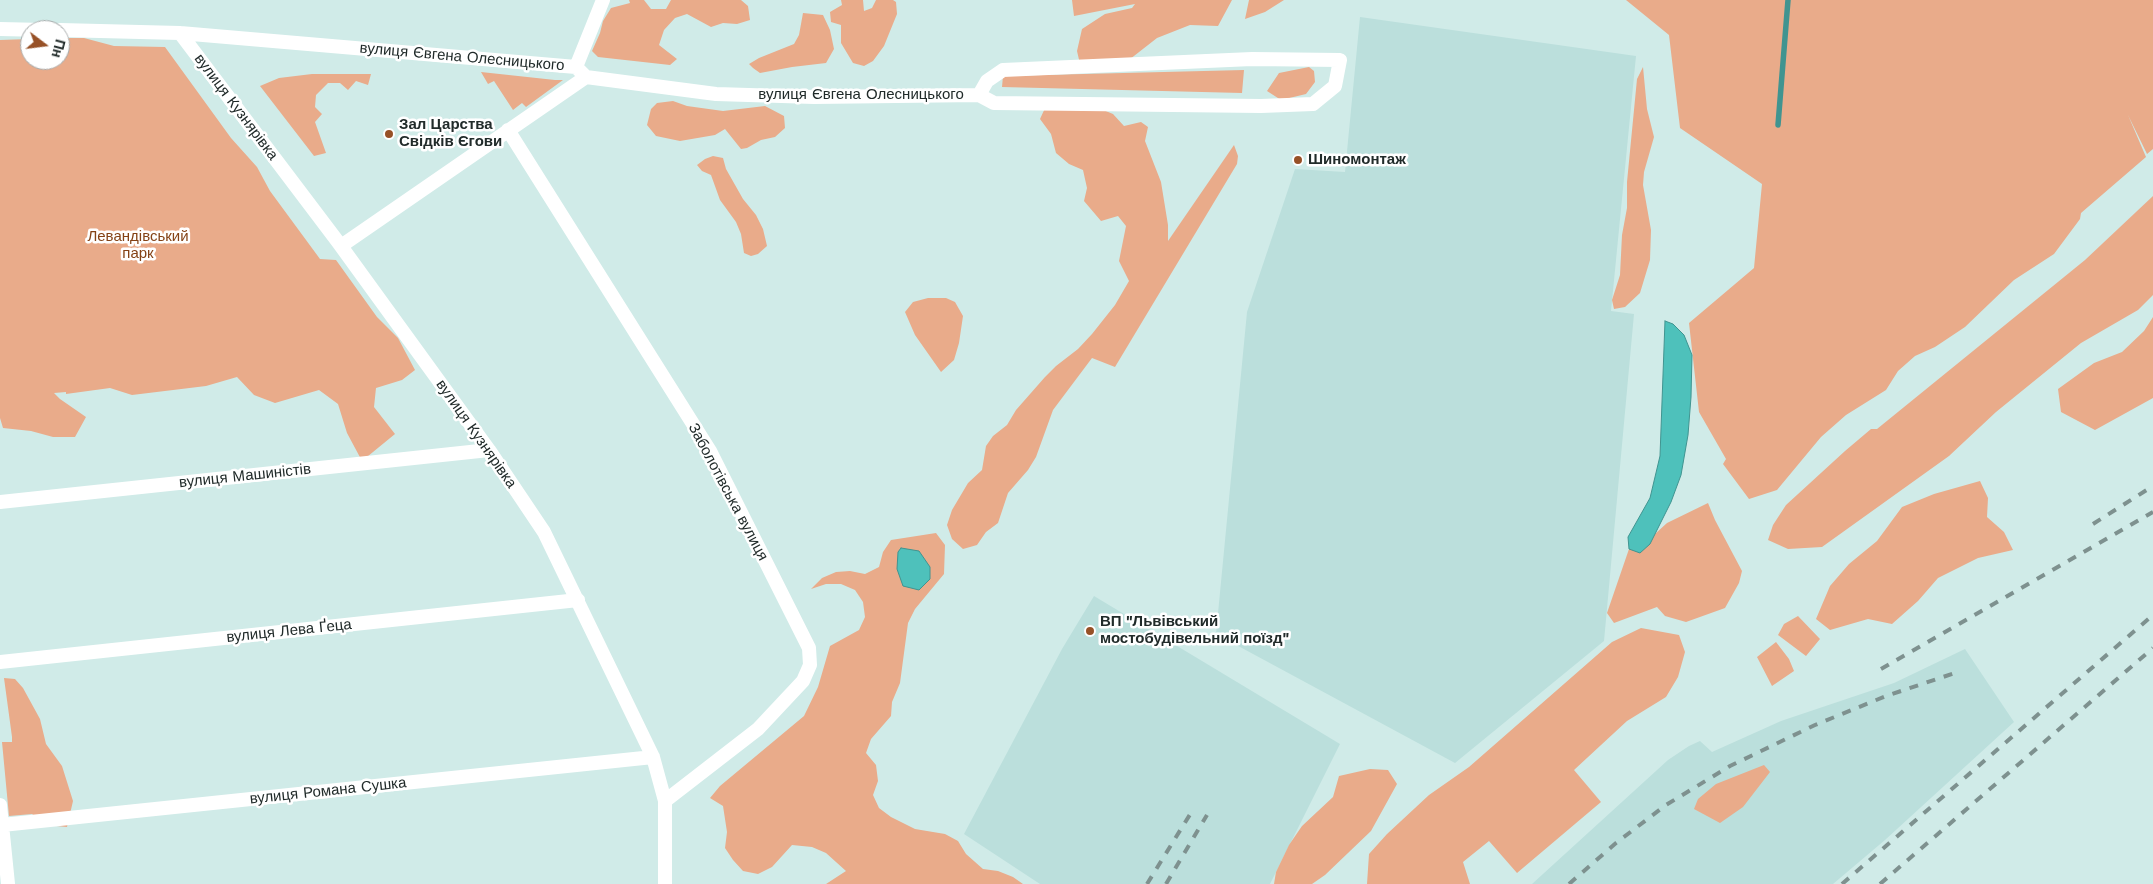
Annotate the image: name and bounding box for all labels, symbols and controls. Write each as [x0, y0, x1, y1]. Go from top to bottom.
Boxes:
north arrow [20, 20, 70, 70]
text: Пн [48, 38, 69, 60]
street label: вулиця Євгена Олесницького [359, 39, 565, 75]
street label: вулиця Кузнярівка [190, 50, 282, 164]
street label: вулиця Євгена Олесницького [758, 86, 964, 104]
place label: Зал Царства Свідків Єгови [399, 116, 502, 151]
marker: Зал Царства Свідків Єгови [383, 128, 395, 140]
place label: Шиномонтаж [1308, 151, 1406, 169]
marker: Шиномонтаж [1292, 154, 1304, 166]
park label: Левандівський парк [87, 228, 189, 263]
street label: вулиця Кузнярівка [432, 376, 520, 492]
street label: Заболотівська вулиця [684, 420, 772, 564]
street label: вулиця Машиністів [178, 460, 312, 492]
place label: ВП "Львівський мостобудівельний поїзд" [1100, 613, 1289, 648]
street label: вулиця Лева Ґеца [225, 615, 353, 647]
marker: ВП "Львівський мостобудівельний поїзд" [1084, 625, 1096, 637]
street label: вулиця Романа Сушка [249, 774, 407, 808]

